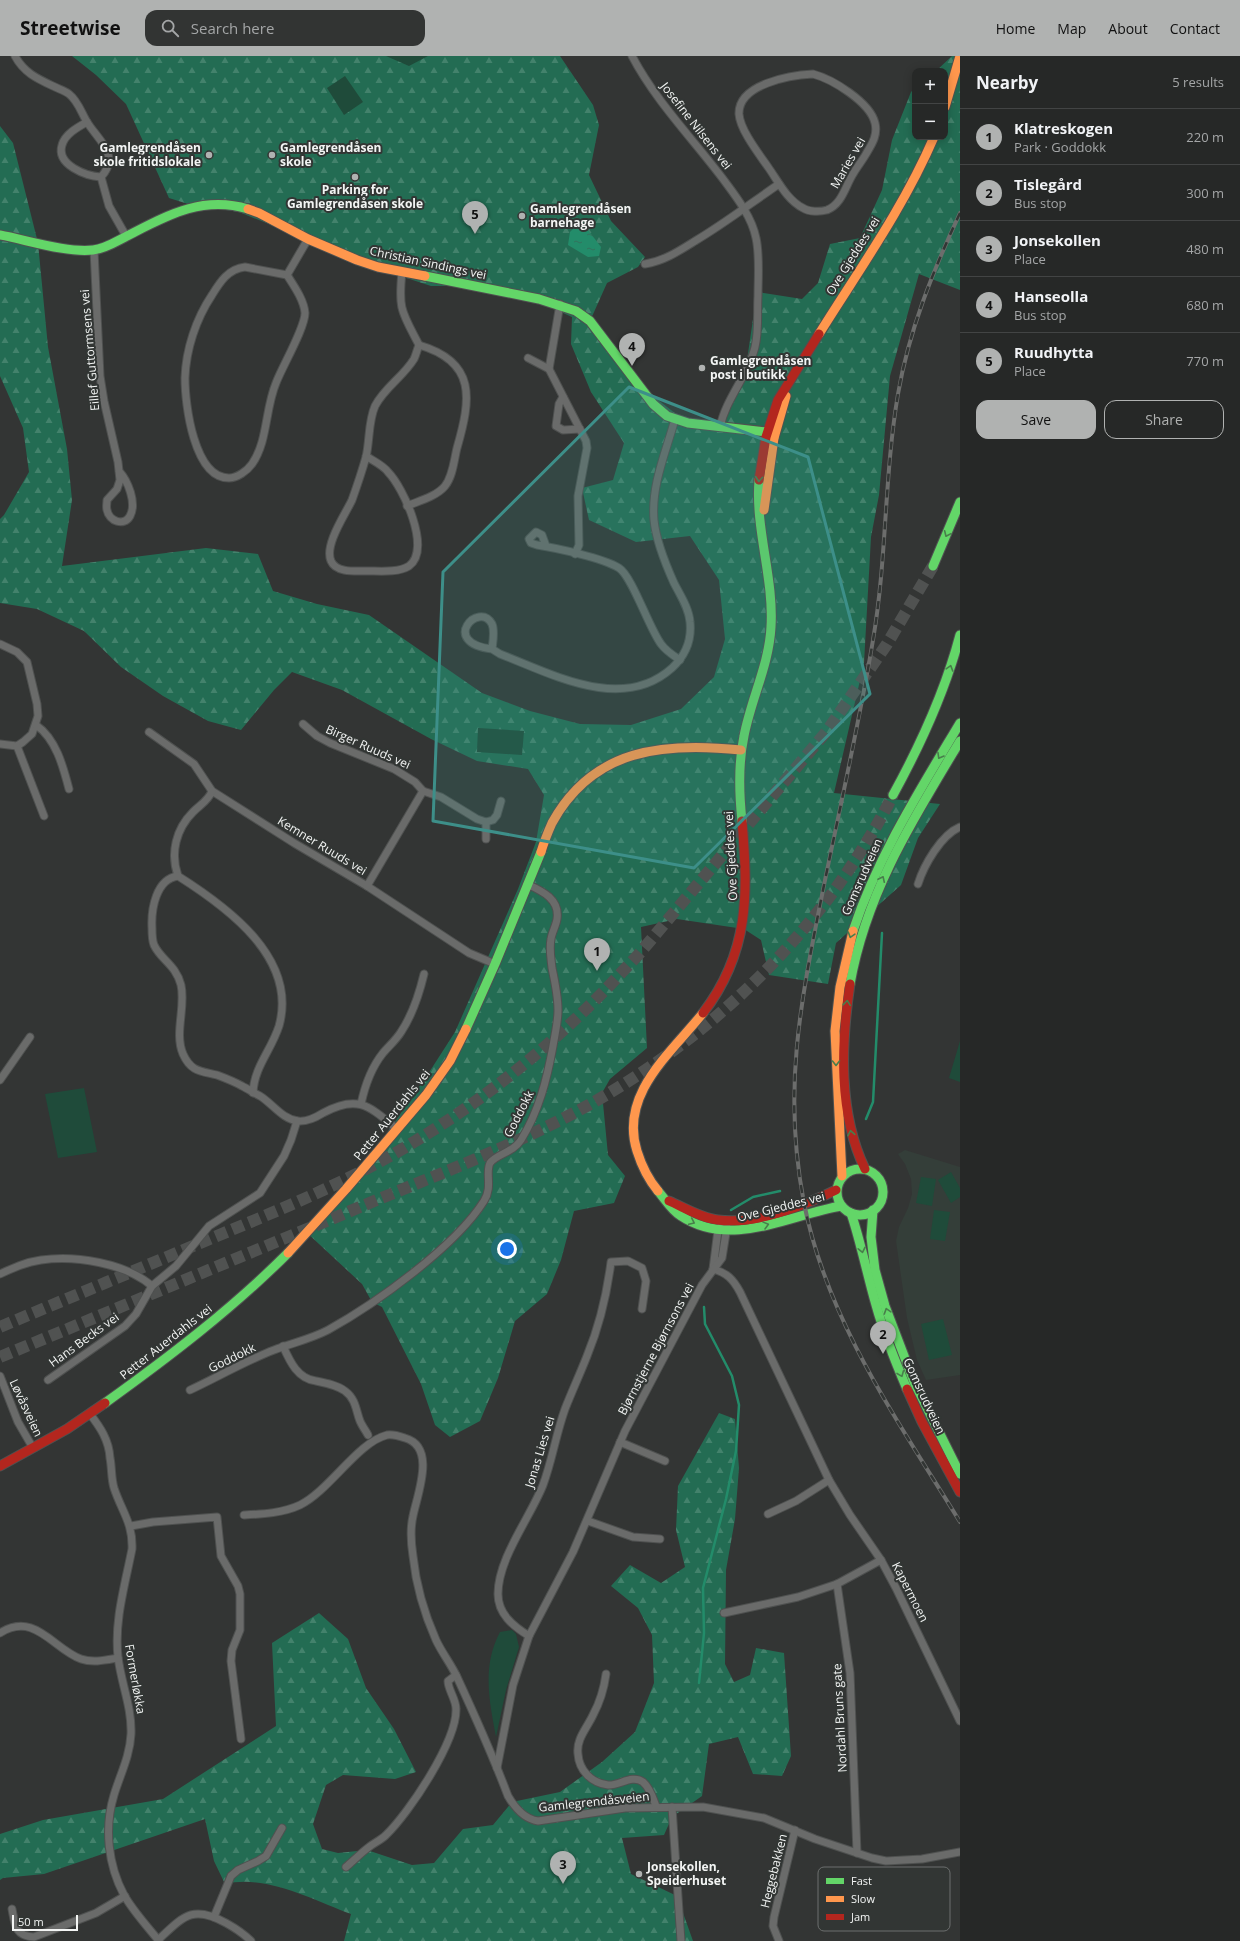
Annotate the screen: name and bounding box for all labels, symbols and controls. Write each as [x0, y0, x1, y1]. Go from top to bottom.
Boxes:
search box [145, 10, 425, 46]
text: Streetwise [20, 15, 121, 41]
icon: search [159, 17, 181, 39]
text: Search here [191, 18, 274, 38]
text: Home [996, 19, 1035, 38]
text: Map [1057, 19, 1086, 38]
text: About [1108, 19, 1148, 38]
text: Contact [1170, 19, 1220, 38]
map controls [912, 68, 948, 140]
button: + [912, 68, 948, 104]
text: Nearby [976, 71, 1038, 94]
text: 5 results [1172, 73, 1224, 91]
street label: Josefine Nilsens vei [656, 78, 736, 173]
button: − [912, 104, 948, 140]
text: Klatreskogen [1014, 118, 1113, 138]
text: 1 [985, 128, 993, 146]
text: 220 m [1186, 128, 1224, 146]
street label: Maries vei [826, 134, 869, 192]
text: Park · Goddokk [1014, 138, 1106, 156]
place label: Gamlegrendåsen skole fritidslokale [94, 139, 201, 170]
place label: Gamlegrendåsen skole [280, 139, 381, 170]
marker: Gamlegrendåsen skole fritidslokale [204, 150, 214, 160]
marker: Gamlegrendåsen skole [267, 150, 277, 160]
marker: Parking for Gamlegrendåsen skole [350, 172, 360, 182]
text: Tislegård [1014, 174, 1082, 194]
place label: Parking for Gamlegrendåsen skole [287, 181, 423, 212]
text: 2 [985, 184, 993, 202]
text: 300 m [1186, 184, 1224, 202]
text: Bus stop [1014, 194, 1067, 212]
place label: Gamlegrendåsen barnehage [530, 200, 631, 231]
pin: 5 [462, 201, 488, 234]
marker: Gamlegrendåsen barnehage [517, 211, 527, 221]
street label: Ove Gjeddes vei [822, 213, 884, 298]
text: Jonsekollen [1014, 230, 1101, 250]
text: 3 [985, 240, 993, 258]
text: 480 m [1186, 240, 1224, 258]
street label: Christian Sindings vei [368, 242, 488, 283]
text: Place [1014, 250, 1046, 268]
text: Hanseolla [1014, 286, 1088, 306]
street label: Eillef Guttormsens vei [76, 289, 103, 412]
text: 4 [985, 296, 993, 314]
text: 680 m [1186, 296, 1224, 314]
text: Bus stop [1014, 306, 1067, 324]
pin: 4 [619, 333, 645, 366]
text: Ruudhytta [1014, 342, 1094, 362]
place label: Gamlegrendåsen post i butikk [710, 352, 811, 383]
text: 5 [985, 352, 993, 370]
text: 770 m [1186, 352, 1224, 370]
text: Place [1014, 362, 1046, 380]
marker: Gamlegrendåsen post i butikk [697, 363, 707, 373]
button: Save [976, 400, 1096, 439]
button: Share [1104, 400, 1224, 439]
one-way arrow [755, 476, 764, 482]
one-way arrow [944, 530, 952, 537]
one-way arrow [945, 665, 954, 672]
street label: Birger Ruuds vei [323, 720, 413, 773]
one-way arrow [938, 752, 945, 759]
street label: Ove Gjeddes vei [720, 811, 741, 901]
street label: Kemner Ruuds vei [274, 812, 370, 879]
street label: Gomsrudveien [837, 836, 886, 918]
one-way arrow [877, 875, 885, 883]
one-way arrow [847, 931, 856, 938]
pin: 1 [584, 938, 610, 971]
one-way arrow [842, 1000, 851, 1006]
one-way arrow [832, 1060, 840, 1066]
street label: Petter Auerdahls vei [349, 1065, 434, 1164]
street label: Goddokk [500, 1087, 538, 1140]
one-way arrow [847, 1130, 856, 1136]
street label: Ove Gjeddes vei [735, 1187, 826, 1226]
one-way arrow [687, 1217, 695, 1225]
one-way arrow [762, 1221, 769, 1230]
your location [497, 1239, 517, 1259]
one-way arrow [857, 1247, 866, 1253]
street label: Bjørnstjerne Bjørnsons vei [613, 1280, 698, 1418]
street label: Petter Auerdahls vei [116, 1300, 215, 1383]
one-way arrow [883, 1307, 892, 1314]
street label: Hans Becks vei [45, 1308, 122, 1371]
pin: 2 [870, 1321, 896, 1354]
street label: Goddokk [205, 1339, 259, 1376]
street label: Gomsrudveien [899, 1355, 950, 1437]
one-way arrow [896, 1371, 904, 1378]
street label: Løvåsveien [6, 1376, 47, 1439]
street label: Jonas Lies vei [520, 1414, 558, 1491]
street label: Kapermoen [888, 1559, 933, 1625]
street label: Formerløkka [121, 1643, 150, 1715]
street label: Nordahl Bruns gate [828, 1663, 851, 1773]
street label: Gamlegrendåsveien [538, 1787, 650, 1816]
street label: Heggebakken [756, 1832, 791, 1910]
pin: 3 [550, 1851, 576, 1884]
place label: Jonsekollen, Speiderhuset [646, 1858, 726, 1889]
legend [818, 1867, 950, 1931]
marker: Jonsekollen, Speiderhuset [634, 1869, 644, 1879]
text: Fast [851, 1873, 872, 1888]
text: Slow [851, 1891, 875, 1906]
text: Jam [850, 1909, 870, 1924]
scale bar [12, 1913, 78, 1932]
text: 50 m [18, 1914, 44, 1929]

